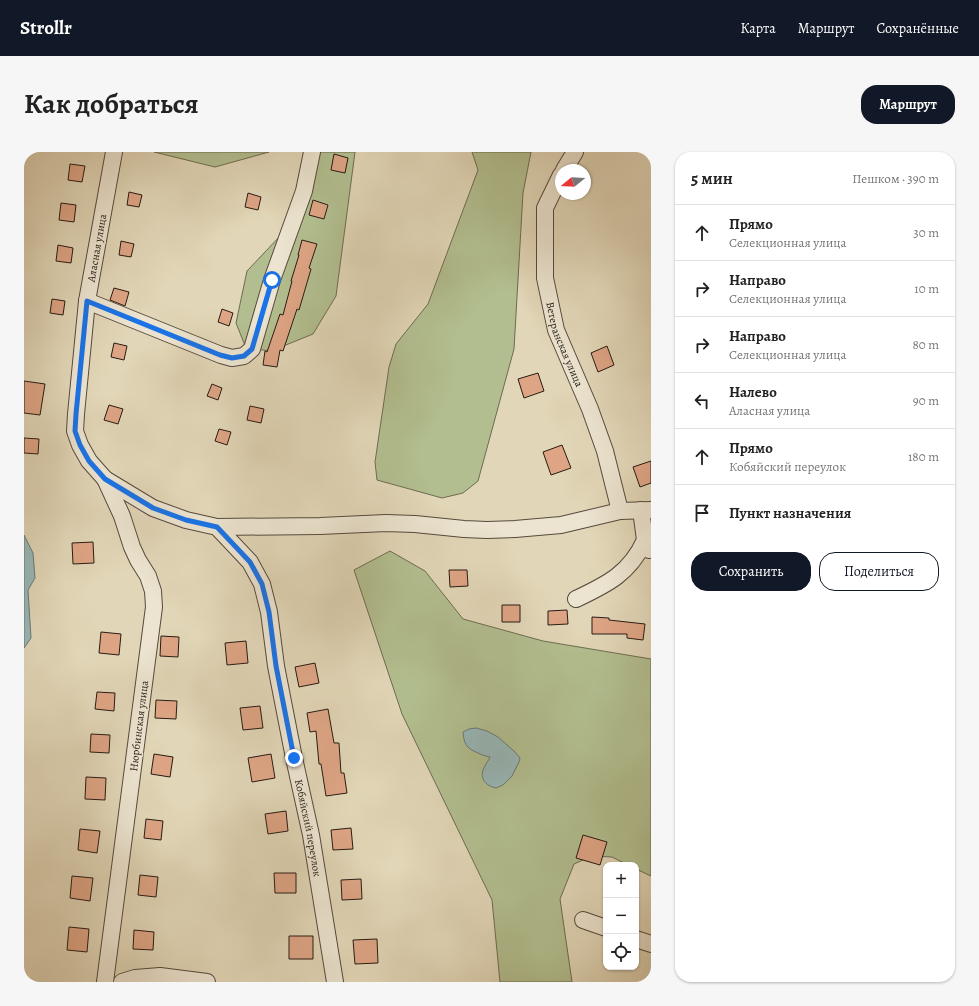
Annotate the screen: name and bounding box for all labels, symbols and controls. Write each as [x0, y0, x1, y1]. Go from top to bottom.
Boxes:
text: Strollr [20, 15, 72, 41]
text: Карта [741, 19, 776, 38]
text: Маршрут [798, 19, 854, 38]
text: Сохранённые [876, 19, 959, 38]
text: Как добраться [24, 85, 199, 123]
button: Маршрут [861, 85, 955, 124]
north arrow [555, 164, 591, 200]
text: 5 мин [691, 167, 733, 190]
text: Пешком · 390 m [852, 170, 939, 187]
street label: Аласная улица [83, 212, 111, 284]
text: Прямо [729, 214, 773, 234]
icon: ahead [691, 222, 713, 244]
text: 30 m [913, 224, 939, 241]
text: Селекционная улица [729, 234, 847, 251]
text: Направо [729, 270, 786, 290]
route start [263, 271, 281, 289]
icon: right [691, 278, 713, 300]
text: 10 m [914, 280, 939, 297]
text: Селекционная улица [729, 290, 847, 307]
street label: Ветеранская улица [543, 300, 587, 390]
text: Направо [729, 326, 786, 346]
icon: right [691, 334, 713, 356]
text: 80 m [912, 336, 939, 353]
text: Селекционная улица [729, 346, 847, 363]
text: Налево [729, 382, 777, 402]
icon: left [691, 390, 713, 412]
text: 90 m [913, 392, 939, 409]
text: Аласная улица [729, 402, 810, 419]
text: Прямо [729, 438, 773, 458]
icon: ahead [691, 446, 713, 468]
text: 180 m [908, 448, 939, 465]
text: Кобяйский переулок [729, 458, 846, 475]
icon: arrive [691, 502, 713, 524]
text: Пункт назначения [729, 503, 851, 523]
button: Сохранить [691, 552, 811, 591]
button: Поделиться [819, 552, 939, 591]
street label: Нюрбинская улица [126, 679, 152, 772]
route end [285, 749, 303, 767]
street label: Кобяйский переулок [291, 778, 325, 878]
map controls [603, 862, 639, 970]
button: + [603, 862, 639, 898]
button: − [603, 898, 639, 934]
button: locate [603, 934, 639, 970]

